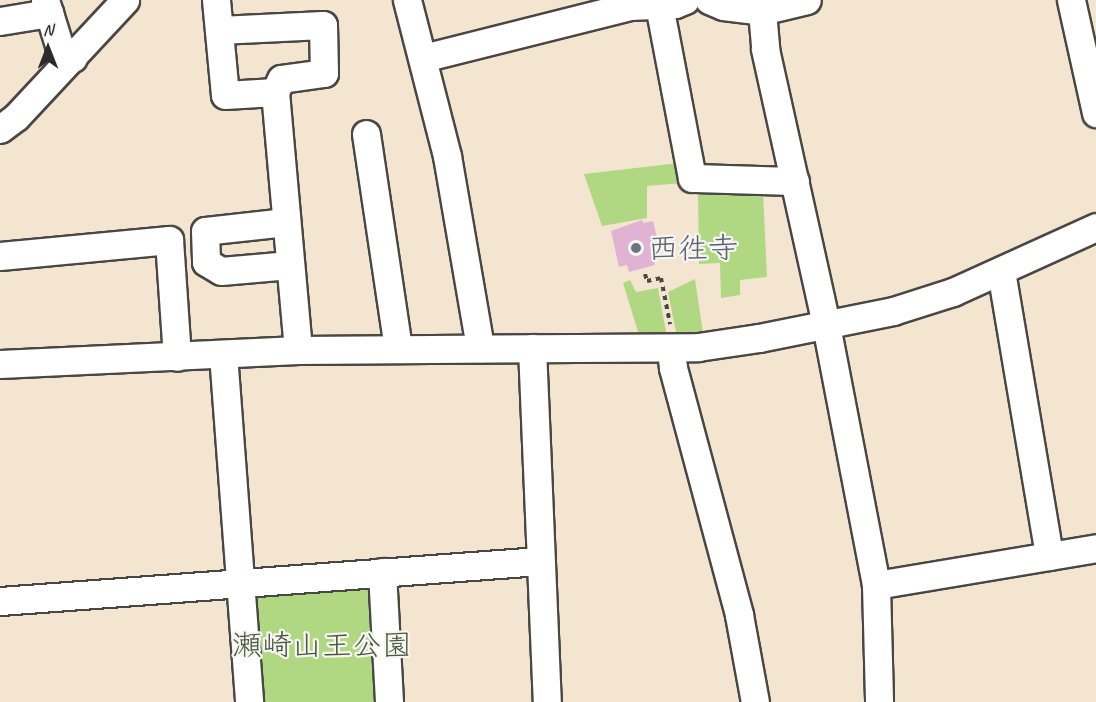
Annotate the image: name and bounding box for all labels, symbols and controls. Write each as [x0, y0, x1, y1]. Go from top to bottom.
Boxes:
north arrow [18, 18, 78, 78]
text: N [43, 20, 53, 40]
place label: 西徃寺 [648, 230, 738, 266]
marker: 西徃寺 [629, 241, 643, 255]
park label: 瀬崎山王公園 [232, 627, 412, 663]

